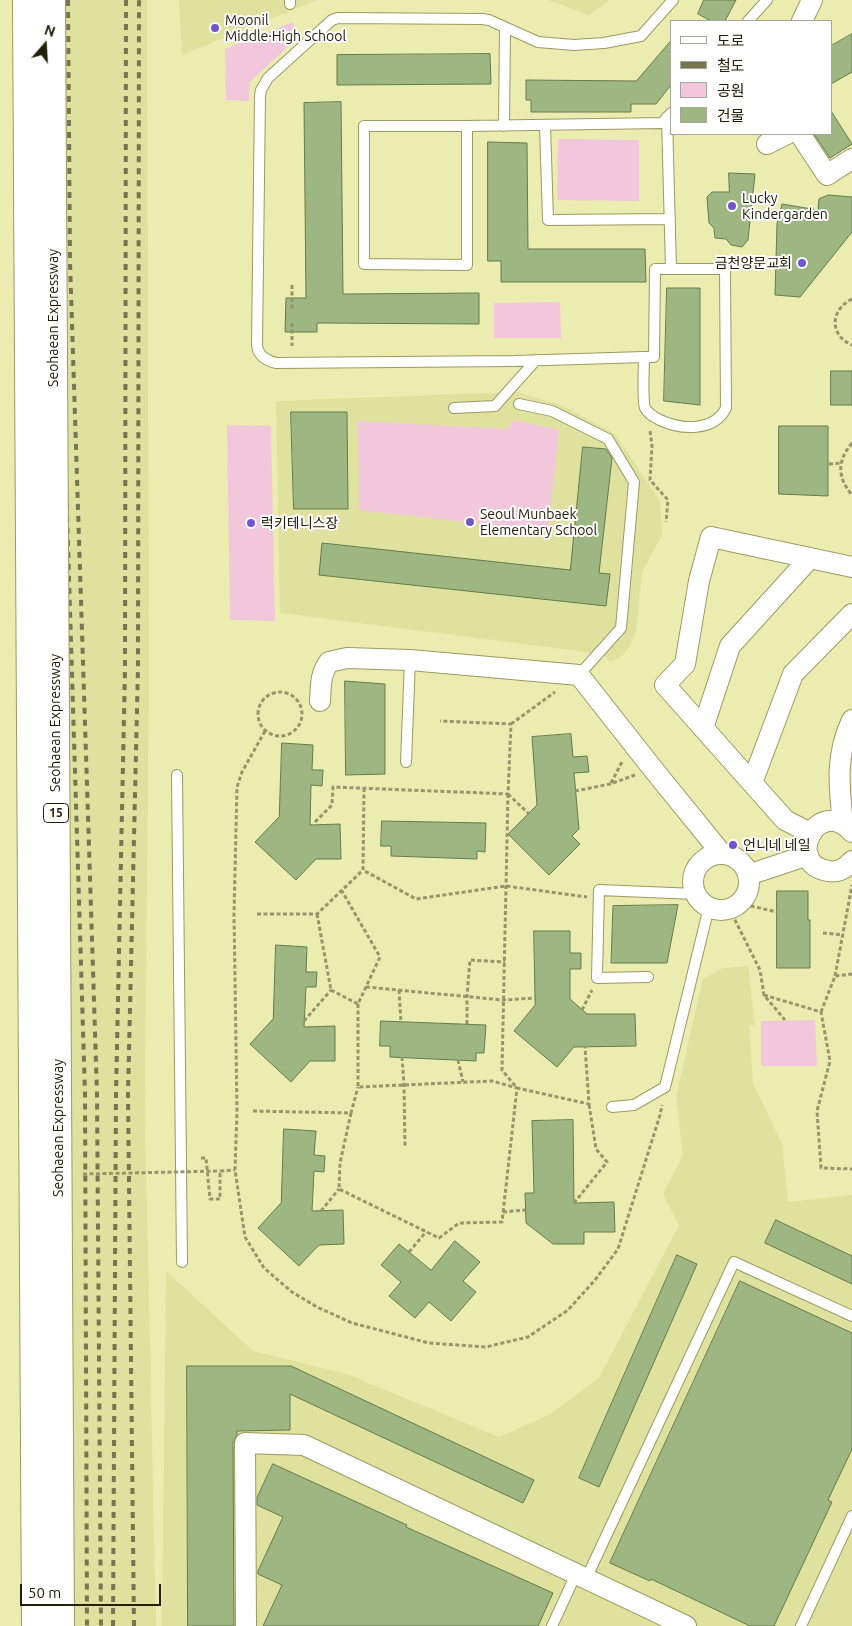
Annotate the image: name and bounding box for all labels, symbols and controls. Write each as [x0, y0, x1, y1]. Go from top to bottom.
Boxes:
place label: Moonil Middle·High School [225, 12, 346, 44]
north arrow [20, 20, 70, 70]
legend [670, 20, 832, 135]
text: N [42, 22, 57, 40]
marker: Moonil Middle·High School [209, 22, 221, 34]
text: 도로 [717, 32, 745, 49]
text: 철도 [717, 57, 745, 74]
text: 공원 [717, 82, 745, 99]
text: 건물 [717, 107, 745, 124]
place label: Lucky Kindergarden [742, 190, 828, 222]
marker: Lucky Kindergarden [726, 200, 738, 212]
street label: Seohaean Expressway [45, 249, 61, 387]
place label: 금천양문교회 [715, 255, 792, 271]
marker: 금천양문교회 [796, 257, 808, 269]
place label: Seoul Munbaek Elementary School [480, 506, 597, 538]
place label: 럭키테니스장 [261, 515, 338, 531]
marker: Seoul Munbaek Elementary School [464, 516, 476, 528]
marker: 럭키테니스장 [245, 517, 257, 529]
street label: Seohaean Expressway [47, 654, 63, 792]
road number: 15 [44, 804, 68, 822]
place label: 언니네 네일 [743, 837, 811, 853]
marker: 언니네 네일 [727, 839, 739, 851]
street label: Seohaean Expressway [50, 1059, 66, 1197]
scale bar [22, 1574, 164, 1606]
text: 50 m [28, 1584, 61, 1601]

